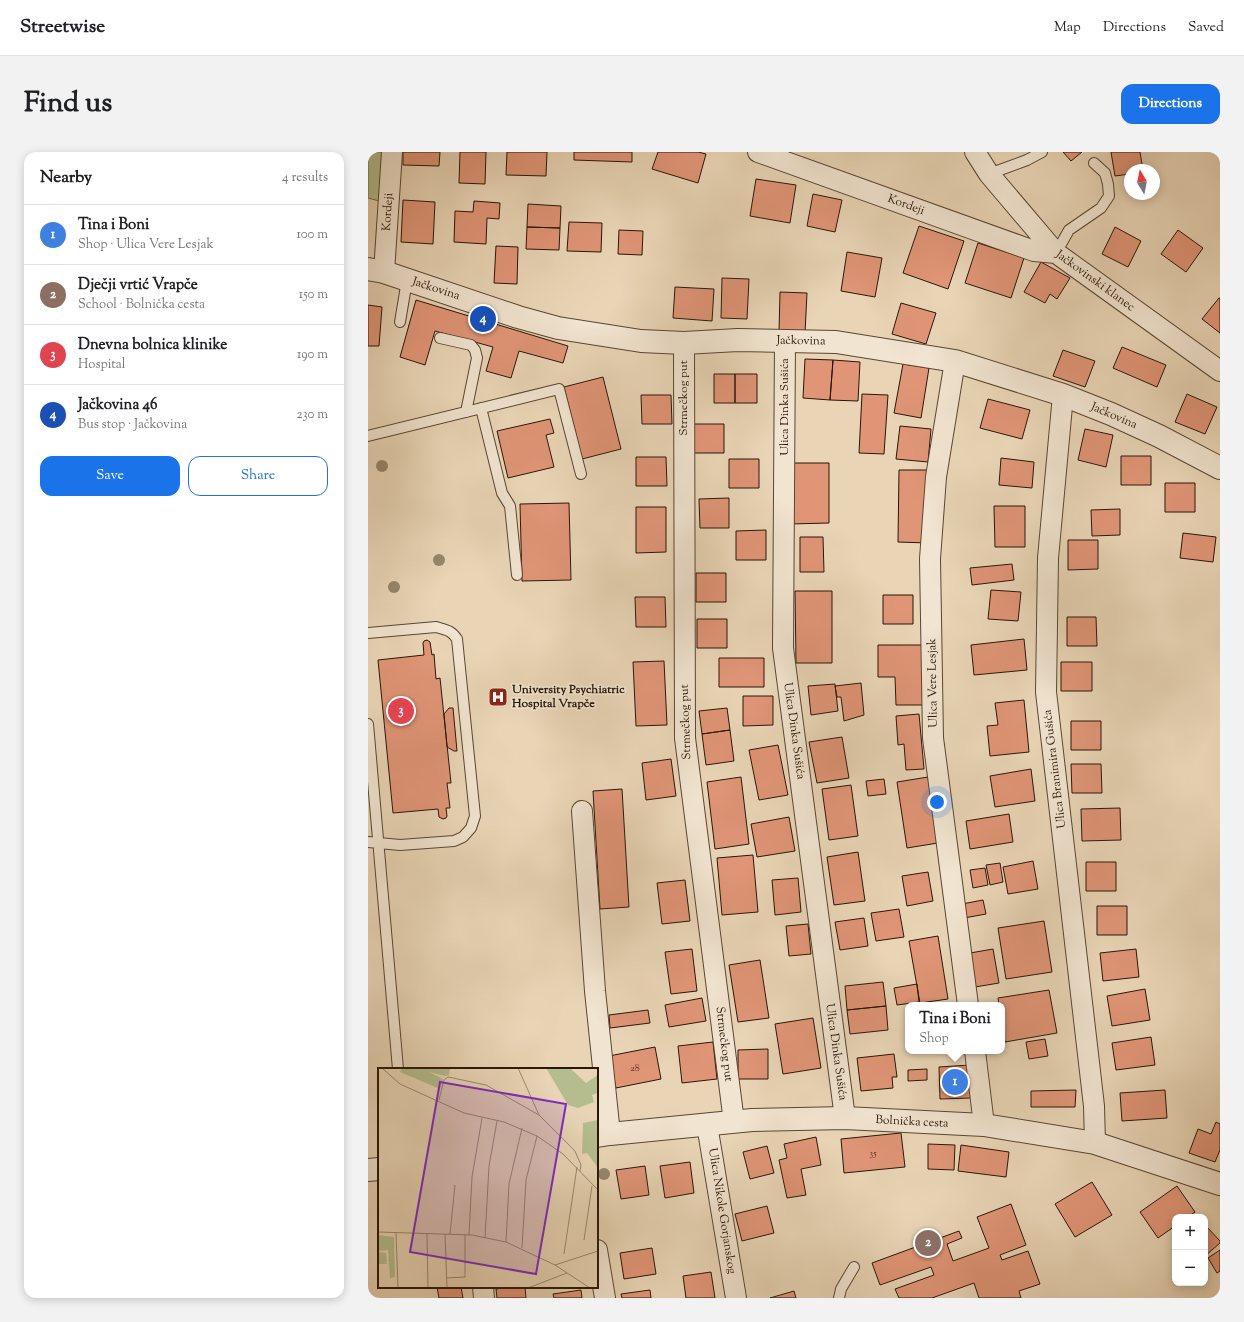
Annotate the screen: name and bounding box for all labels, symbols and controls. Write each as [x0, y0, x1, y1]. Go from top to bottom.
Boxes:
text: Streetwise [20, 14, 105, 41]
text: Map [1054, 18, 1081, 38]
text: Directions [1103, 18, 1166, 38]
text: Saved [1188, 18, 1224, 38]
text: Find us [24, 84, 112, 124]
button: Directions [1121, 84, 1220, 124]
north arrow [1124, 164, 1160, 200]
text: Nearby [40, 166, 92, 190]
text: 4 results [282, 169, 328, 187]
street label: Kordeji [885, 190, 928, 220]
street label: Kordeji [378, 192, 398, 232]
text: Tina i Boni [78, 215, 149, 236]
text: 1 [51, 226, 55, 244]
text: 100 m [296, 226, 328, 244]
text: Shop · Ulica Vere Lesjak [78, 236, 213, 254]
street label: Jačkovinski klanec [1051, 245, 1139, 316]
street label: Jačkovina [409, 273, 463, 305]
text: Dječji vrtić Vrapče [78, 275, 198, 296]
text: 2 [50, 286, 56, 304]
text: 150 m [299, 286, 328, 304]
text: School · Bolnička cesta [78, 296, 205, 314]
pin: 4 [470, 304, 496, 334]
street label: Jačkovina [775, 332, 826, 350]
text: Dnevna bolnica klinike [78, 335, 227, 356]
text: 3 [50, 346, 56, 364]
text: 190 m [297, 346, 328, 364]
text: Hospital [78, 356, 125, 374]
street label: Ulica Dinka Sušića [776, 358, 794, 456]
street label: Strmečkog put [675, 360, 693, 436]
text: Jačkovina 46 [78, 395, 157, 416]
street label: Jačkovina [1087, 398, 1141, 434]
text: 4 [50, 406, 56, 424]
text: 230 m [296, 406, 328, 424]
text: Bus stop · Jačkovina [78, 416, 187, 434]
button: Save [40, 456, 180, 496]
button: Share [188, 456, 328, 496]
street label: Ulica Vere Lesjak [923, 638, 943, 728]
place label: University Psychiatric Hospital Vrapče [511, 681, 625, 713]
street label: Ulica Dinka Sušića [778, 681, 810, 781]
street label: Strmečkog put [676, 684, 696, 760]
hospital icon: University Psychiatric Hospital Vrapče [487, 686, 509, 708]
pin: 3 [388, 696, 414, 726]
street label: Ulica Branimira Gušića [1039, 708, 1071, 830]
your location [927, 792, 947, 812]
street label: Ulica Dinka Sušića [820, 1002, 852, 1102]
popup [905, 1002, 1005, 1054]
street label: Strmečkog put [710, 1005, 738, 1083]
text: Tina i Boni [919, 1009, 991, 1030]
text: Shop [919, 1030, 949, 1048]
house number: 28 [630, 1061, 640, 1076]
pin: 1 [942, 1067, 968, 1097]
inset map [378, 1068, 598, 1288]
street label: Bolnička cesta [875, 1111, 949, 1133]
house number: 35 [869, 1146, 877, 1161]
street label: Ulica Nikole Gorjanskog [703, 1147, 741, 1275]
map controls [1172, 1214, 1208, 1286]
button: + [1172, 1214, 1208, 1250]
pin: 2 [915, 1228, 941, 1258]
button: − [1172, 1250, 1208, 1286]

